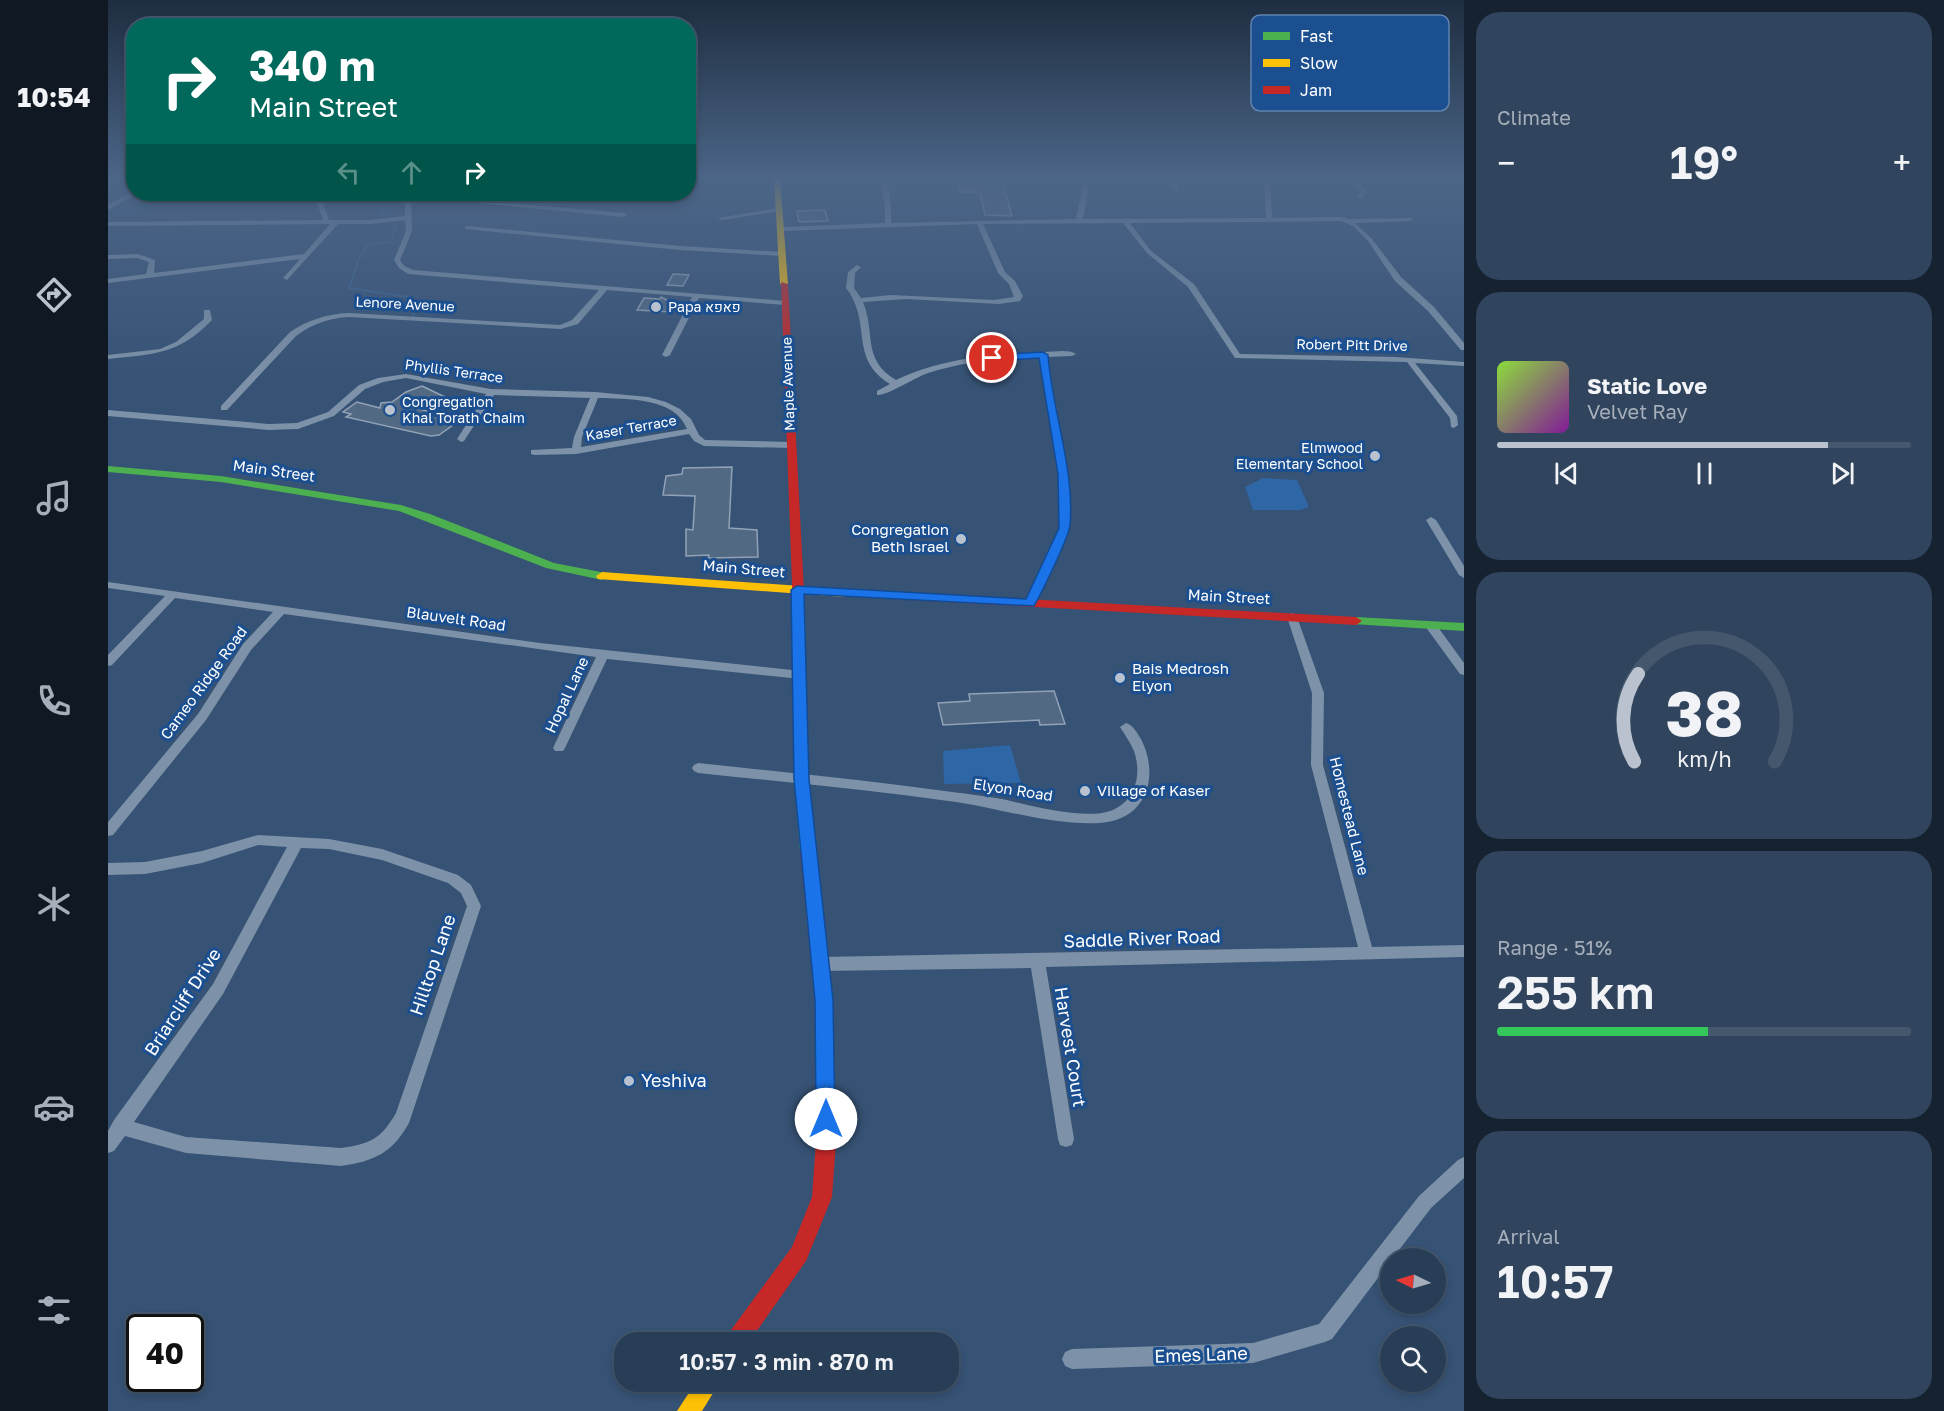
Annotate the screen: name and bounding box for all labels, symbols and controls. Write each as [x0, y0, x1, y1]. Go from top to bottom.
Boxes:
legend [1251, 15, 1449, 111]
text: Fast [1300, 26, 1333, 46]
text: 340 m [249, 40, 375, 90]
icon: right [150, 42, 228, 120]
text: Slow [1300, 53, 1338, 73]
text: Jam [1300, 80, 1332, 100]
text: 10:54 [17, 81, 91, 113]
text: Main Street [249, 91, 398, 123]
text: Climate [1497, 105, 1571, 129]
text: 19° [1670, 135, 1738, 189]
text: − [1497, 143, 1515, 182]
text: + [1893, 143, 1911, 182]
icon: left [332, 156, 365, 189]
icon: ahead [395, 156, 428, 189]
icon: right [458, 156, 491, 189]
icon: directions [33, 274, 75, 316]
street label: Lenore Avenue [355, 292, 455, 315]
place label: Papa פאפא [668, 298, 741, 315]
marker: Papa פאפא [649, 300, 663, 314]
pin [966, 332, 1017, 383]
street label: Robert Pitt Drive [1296, 335, 1408, 354]
street label: Maple Avenue [777, 337, 798, 431]
icon: arrive [975, 341, 1008, 374]
street label: Phyllis Terrace [404, 355, 504, 386]
text: Static Love [1587, 372, 1707, 399]
place label: Congregation Khal Torath Chaim [402, 393, 525, 426]
text: Velvet Ray [1587, 399, 1688, 423]
marker: Congregation Khal Torath Chaim [383, 403, 397, 417]
street label: Kaser Terrace [584, 411, 678, 444]
place label: Elmwood Elementary School [1236, 439, 1363, 472]
marker: Elmwood Elementary School [1368, 449, 1382, 463]
street label: Main Street [232, 455, 316, 485]
icon: previous [1550, 457, 1583, 490]
icon: pause [1688, 457, 1721, 490]
icon: next [1826, 457, 1859, 490]
icon: music [33, 477, 75, 519]
place label: Congregation Beth Israel [851, 520, 949, 555]
marker: Congregation Beth Israel [954, 532, 968, 546]
street label: Main Street [702, 555, 786, 581]
street label: Main Street [1187, 585, 1271, 607]
street label: Blauvelt Road [405, 602, 507, 634]
street label: Cameo Ridge Road [156, 622, 250, 742]
street label: Hopal Lane [541, 653, 592, 735]
place label: Bais Medrosh Elyon [1132, 659, 1229, 694]
marker: Bais Medrosh Elyon [1113, 671, 1127, 685]
text: 38 [1665, 676, 1743, 751]
icon: phone [33, 680, 75, 722]
text: km/h [1677, 747, 1731, 773]
street label: Homestead Lane [1327, 755, 1373, 877]
street label: Elyon Road [972, 774, 1054, 804]
place label: Village of Kaser [1097, 781, 1210, 799]
marker: Village of Kaser [1078, 784, 1092, 798]
icon: climate [33, 883, 75, 925]
street label: Hilltop Lane [405, 911, 460, 1018]
street label: Saddle River Road [1063, 924, 1221, 952]
text: Range · 51% [1497, 935, 1612, 959]
street label: Briarcliff Drive [139, 944, 225, 1059]
text: 255 km [1497, 965, 1654, 1019]
street label: Harvest Court [1051, 985, 1091, 1108]
place label: Yeshiva [641, 1069, 707, 1091]
marker: Yeshiva [622, 1074, 636, 1088]
icon: car [33, 1086, 75, 1128]
position arrow [794, 1087, 858, 1151]
text: Arrival [1497, 1224, 1560, 1248]
north arrow [1380, 1248, 1446, 1314]
map controls [1380, 1248, 1446, 1392]
text: 10:57 [1497, 1254, 1614, 1308]
icon: filters [33, 1289, 75, 1331]
speed limit sign: 40 [126, 1314, 204, 1392]
button: search [1380, 1326, 1446, 1392]
street label: Emes Lane [1154, 1341, 1248, 1367]
text: 10:57 · 3 min · 870 m [679, 1348, 894, 1375]

